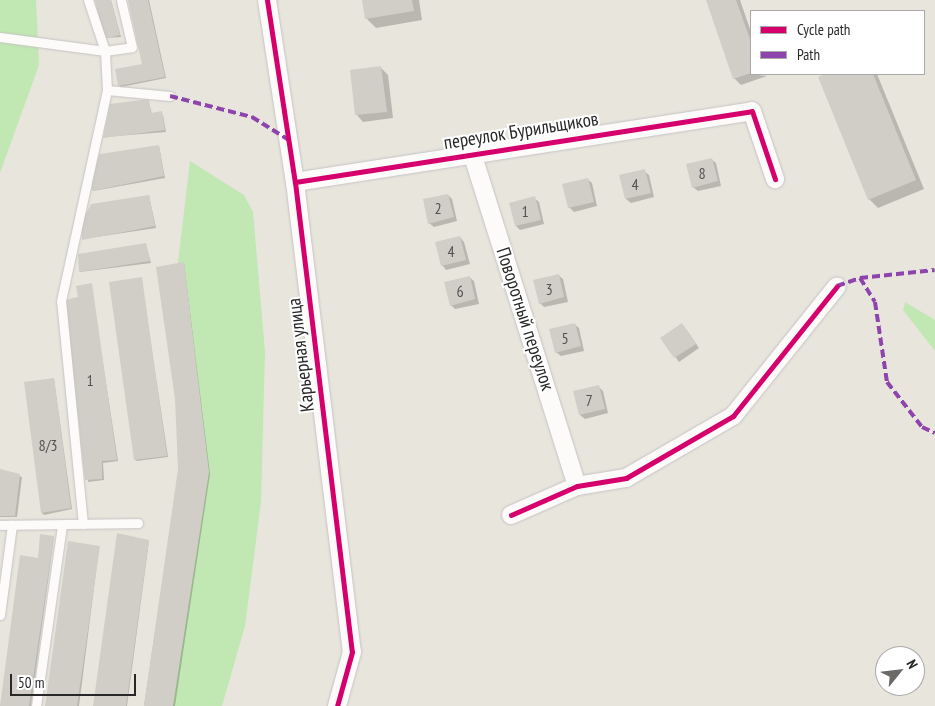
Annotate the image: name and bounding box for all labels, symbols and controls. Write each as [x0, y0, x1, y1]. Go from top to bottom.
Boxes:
legend [750, 10, 925, 75]
text: Cycle path [797, 20, 850, 39]
text: Path [797, 45, 820, 64]
street label: переулок Бурильщиков [442, 108, 600, 154]
house number: 8 [698, 163, 706, 183]
house number: 4 [631, 174, 639, 194]
house number: 2 [434, 198, 442, 218]
house number: 1 [521, 201, 529, 221]
house number: 4 [447, 241, 455, 261]
street label: Поворотный переулок [491, 244, 559, 394]
house number: 3 [545, 279, 553, 299]
house number: 6 [456, 281, 464, 301]
street label: Карьерная улица [283, 297, 319, 413]
house number: 5 [561, 328, 569, 348]
house number: 1 [86, 370, 94, 390]
house number: 7 [585, 390, 593, 410]
house number: 8/3 [38, 435, 58, 455]
north arrow [875, 646, 925, 696]
text: N [903, 657, 922, 672]
scale bar [12, 664, 139, 696]
text: 50 m [18, 673, 44, 692]

